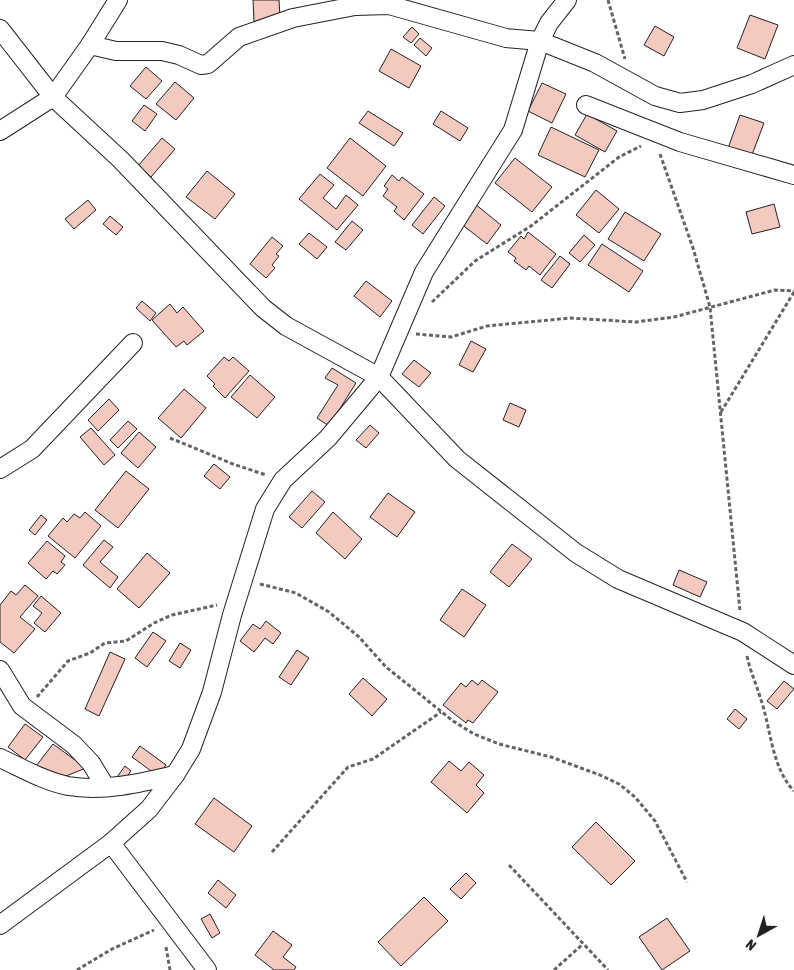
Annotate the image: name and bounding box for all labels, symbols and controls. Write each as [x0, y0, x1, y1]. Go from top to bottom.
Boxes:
north arrow [734, 910, 784, 960]
text: N [743, 936, 759, 954]

